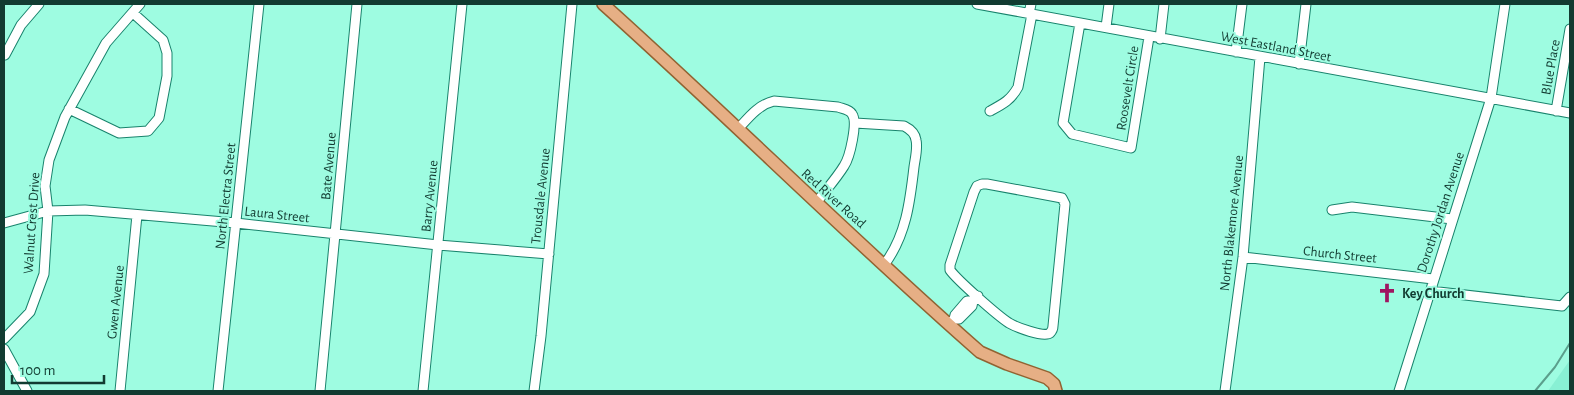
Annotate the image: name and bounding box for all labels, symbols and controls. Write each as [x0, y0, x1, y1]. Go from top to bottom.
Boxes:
street label: West Eastland Street [1219, 29, 1333, 65]
street label: Blue Place [1539, 38, 1563, 96]
street label: Roosevelt Circle [1114, 45, 1142, 131]
street label: Bate Avenue [319, 132, 339, 200]
street label: North Electra Street [213, 142, 239, 250]
street label: Trousdale Avenue [529, 147, 553, 245]
street label: Dorothy Jordan Avenue [1415, 150, 1467, 274]
street label: North Blakemore Avenue [1218, 154, 1246, 292]
street label: Barry Avenue [419, 159, 441, 233]
street label: Red River Road [798, 166, 868, 231]
street label: Walnut Crest Drive [21, 172, 43, 274]
street label: Laura Street [244, 205, 311, 225]
street label: Church Street [1302, 244, 1378, 266]
street label: Gwen Avenue [105, 264, 127, 340]
church icon: Key Church [1376, 282, 1398, 304]
place label: Key Church [1402, 287, 1465, 301]
scale bar [12, 352, 105, 384]
text: 100 m [20, 363, 55, 378]

